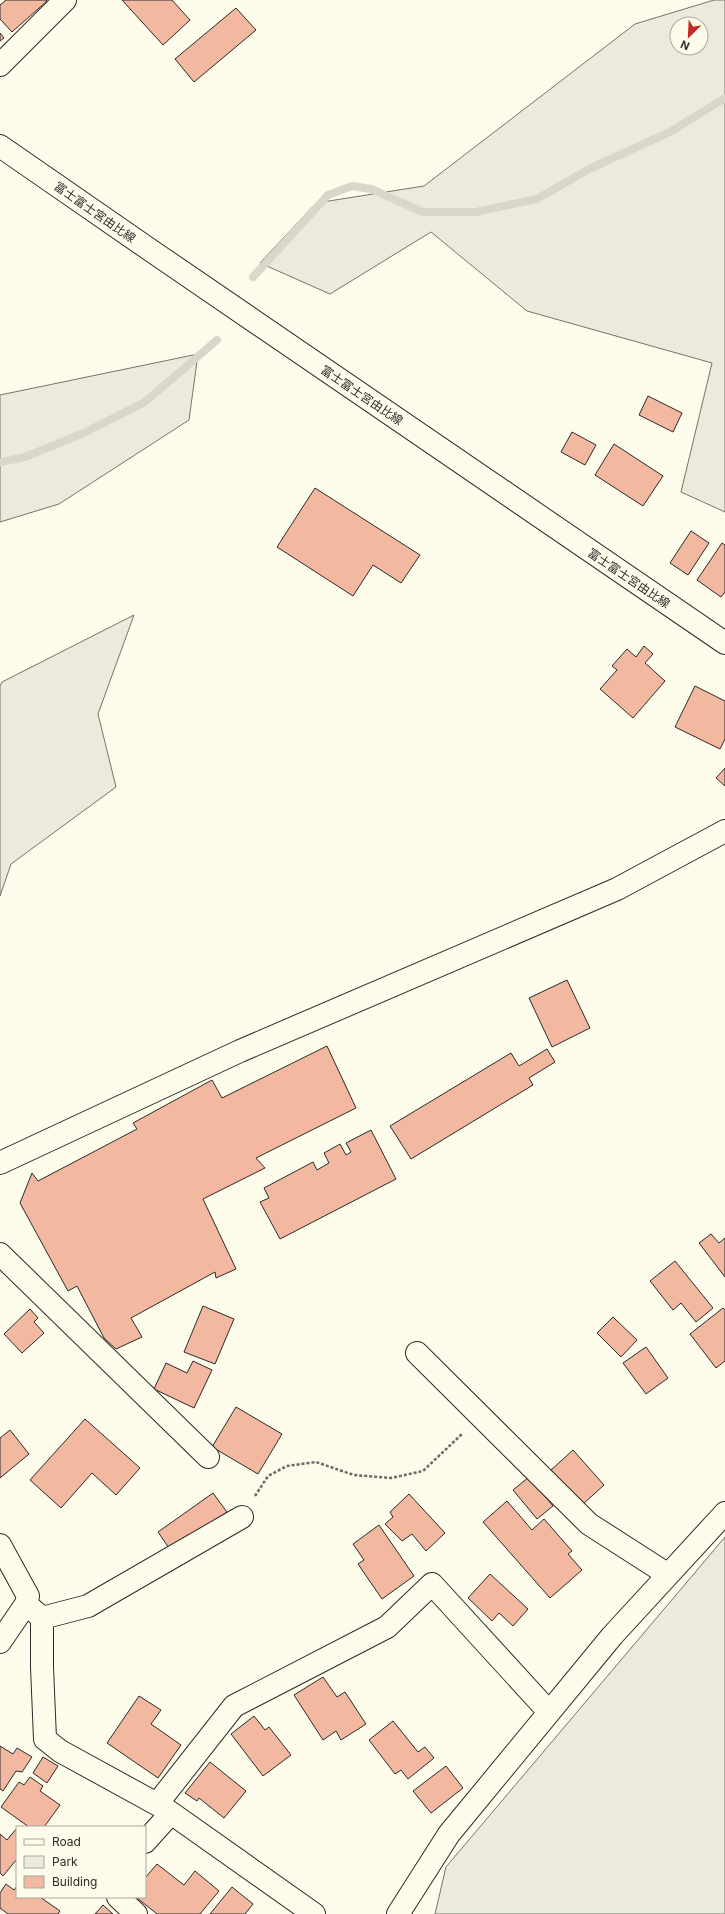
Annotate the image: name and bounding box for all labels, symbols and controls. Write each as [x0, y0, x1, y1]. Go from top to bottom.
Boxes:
north arrow [669, 16, 709, 56]
text: N [678, 37, 692, 53]
street label: 富士富士宮由比線 [51, 178, 139, 246]
street label: 富士富士宮由比線 [318, 362, 406, 428]
street label: 富士富士宮由比線 [585, 545, 673, 611]
legend [16, 1826, 146, 1898]
text: Road [52, 1834, 81, 1849]
text: Park [52, 1854, 78, 1869]
text: Building [52, 1874, 97, 1889]

